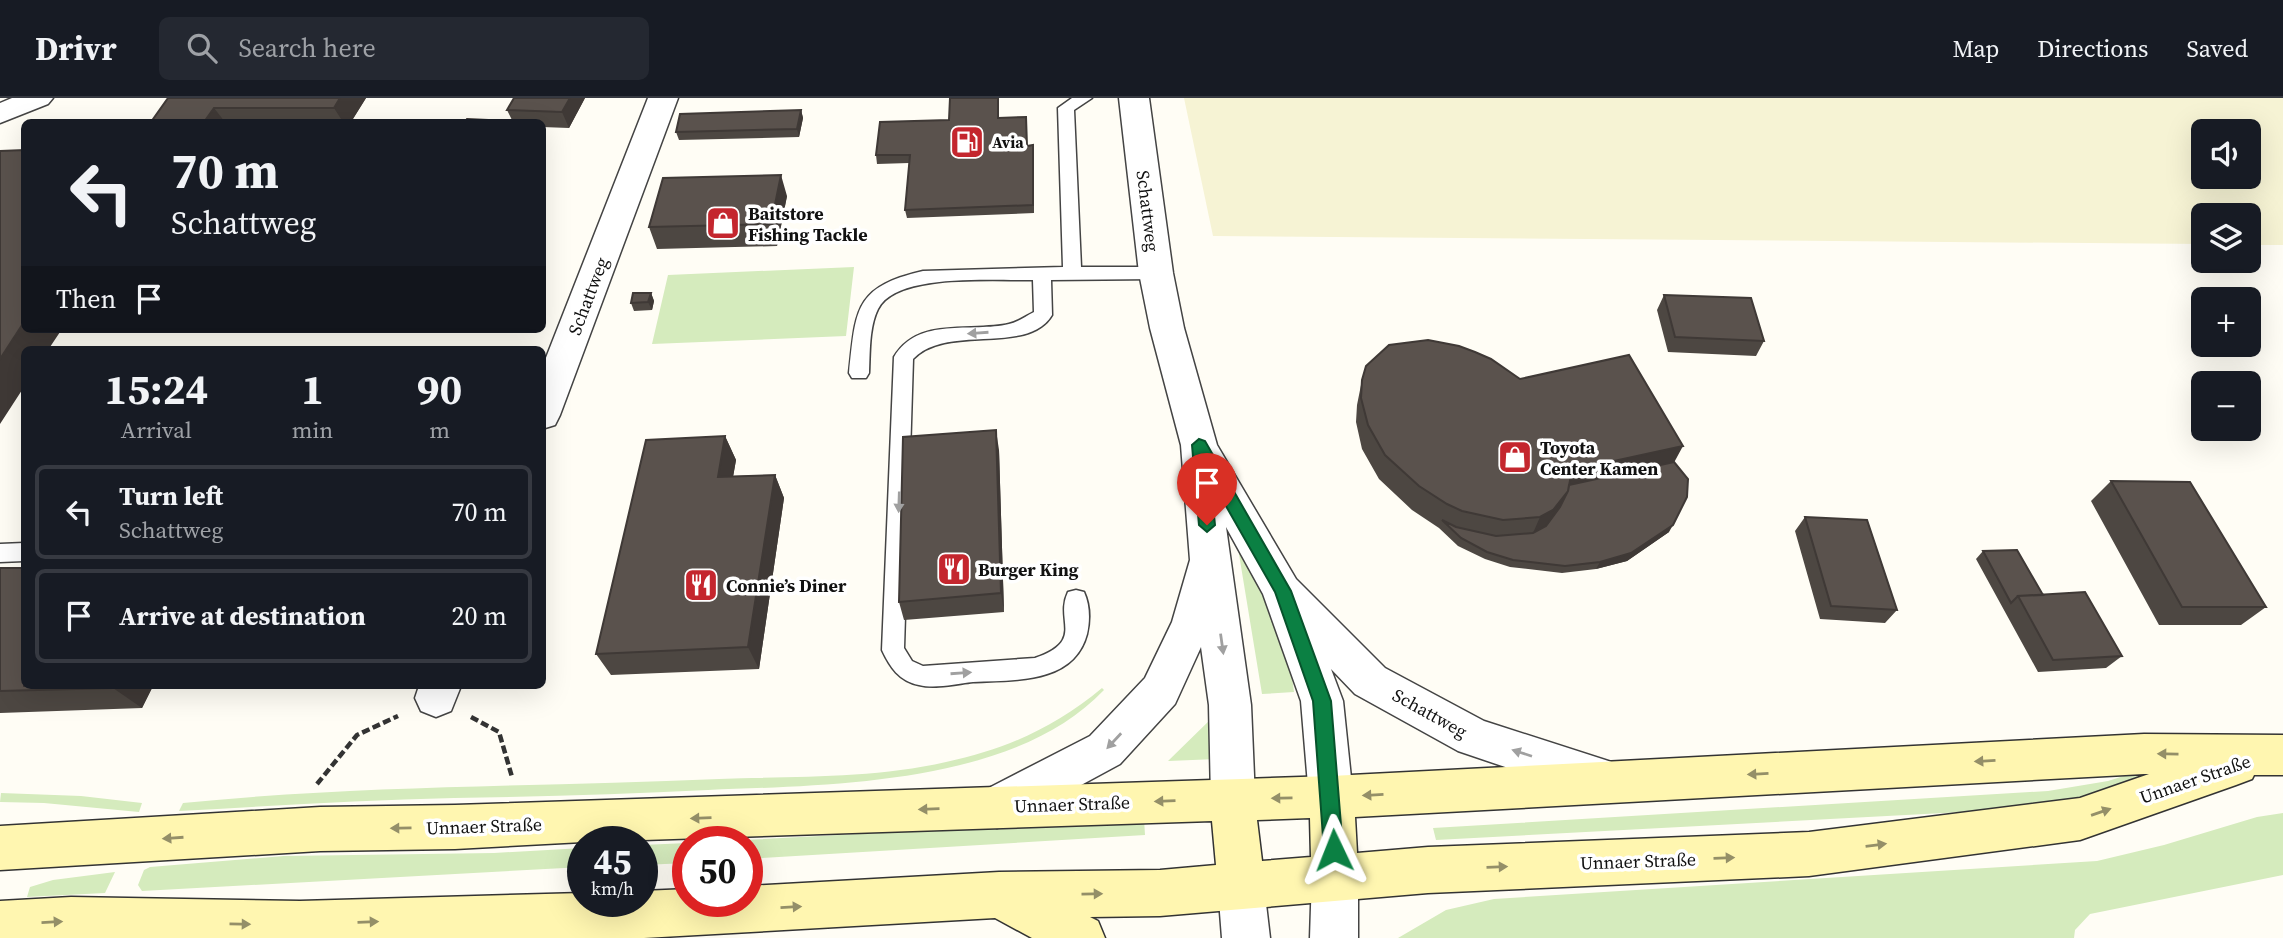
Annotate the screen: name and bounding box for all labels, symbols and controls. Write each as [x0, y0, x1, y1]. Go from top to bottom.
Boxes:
search box [159, 17, 649, 80]
text: Drivr [35, 26, 117, 71]
icon: search [183, 29, 221, 67]
text: Search here [239, 30, 376, 66]
text: Map [1952, 32, 1999, 65]
text: Directions [2037, 32, 2148, 65]
text: Saved [2186, 32, 2248, 65]
map controls [2191, 119, 2261, 441]
button: sound [2191, 119, 2261, 189]
fuel station icon: Avia [948, 123, 986, 161]
place label: Avia [992, 131, 1024, 153]
text: 70 m [171, 137, 279, 204]
icon: left [56, 147, 147, 238]
street label: Schattweg [1131, 169, 1165, 253]
text: Schattweg [171, 201, 316, 245]
place label: Baitstore Fishing Tackle [748, 201, 868, 247]
button: layers [2191, 203, 2261, 273]
shop icon: Baitstore Fishing Tackle [704, 204, 742, 242]
street label: Schattweg [562, 253, 614, 339]
icon: arrive [130, 280, 168, 318]
text: Then [56, 281, 116, 317]
button: + [2191, 287, 2261, 357]
one-way arrow [967, 328, 989, 339]
text: 15:24 [105, 360, 208, 418]
text: 1 [301, 360, 324, 418]
text: 90 [417, 360, 462, 418]
button: − [2191, 371, 2261, 441]
text: Arrival [121, 414, 192, 446]
text: min [292, 414, 333, 446]
text: m [429, 414, 450, 446]
place label: Toyota Center Kamen [1540, 435, 1658, 481]
shop icon: Toyota Center Kamen [1496, 438, 1534, 476]
pin [1177, 453, 1237, 525]
icon: arrive [1188, 464, 1226, 502]
text: Turn left [119, 478, 223, 514]
one-way arrow [893, 491, 904, 513]
icon: left [60, 493, 98, 531]
text: 70 m [452, 494, 507, 530]
text: Schattweg [119, 514, 223, 546]
restaurant icon: Burger King [935, 550, 973, 588]
place label: Burger King [978, 557, 1079, 582]
restaurant icon: Connie’s Diner [682, 566, 720, 604]
place label: Connie’s Diner [726, 573, 847, 598]
icon: arrive [60, 597, 98, 635]
text: Arrive at destination [119, 598, 366, 634]
text: 20 m [452, 598, 507, 634]
one-way arrow [1217, 633, 1228, 655]
one-way arrow [950, 667, 972, 678]
street label: Schattweg [1388, 682, 1472, 744]
one-way arrow [1106, 732, 1122, 749]
one-way arrow [1512, 747, 1533, 758]
street label: Unnaer Straße [2136, 748, 2254, 810]
one-way arrow [2157, 749, 2179, 760]
one-way arrow [1974, 756, 1996, 767]
one-way arrow [1747, 768, 1769, 779]
street label: Unnaer Straße [1014, 789, 1130, 819]
one-way arrow [1361, 790, 1383, 801]
one-way arrow [1271, 792, 1293, 804]
one-way arrow [1154, 795, 1176, 806]
one-way arrow [917, 804, 939, 815]
one-way arrow [2091, 806, 2112, 817]
street label: Unnaer Straße [426, 811, 542, 841]
one-way arrow [690, 812, 712, 823]
position arrow [1297, 813, 1371, 887]
one-way arrow [389, 822, 411, 834]
speed limit sign: 50 [672, 826, 763, 917]
one-way arrow [162, 832, 184, 843]
text: 45 [594, 838, 631, 886]
one-way arrow [1866, 840, 1888, 851]
street label: Unnaer Straße [1580, 846, 1696, 876]
one-way arrow [1713, 852, 1735, 863]
one-way arrow [1486, 861, 1508, 872]
text: km/h [591, 876, 634, 901]
one-way arrow [1081, 888, 1103, 900]
one-way arrow [780, 901, 802, 912]
one-way arrow [42, 917, 64, 928]
one-way arrow [357, 917, 379, 928]
one-way arrow [229, 918, 251, 930]

